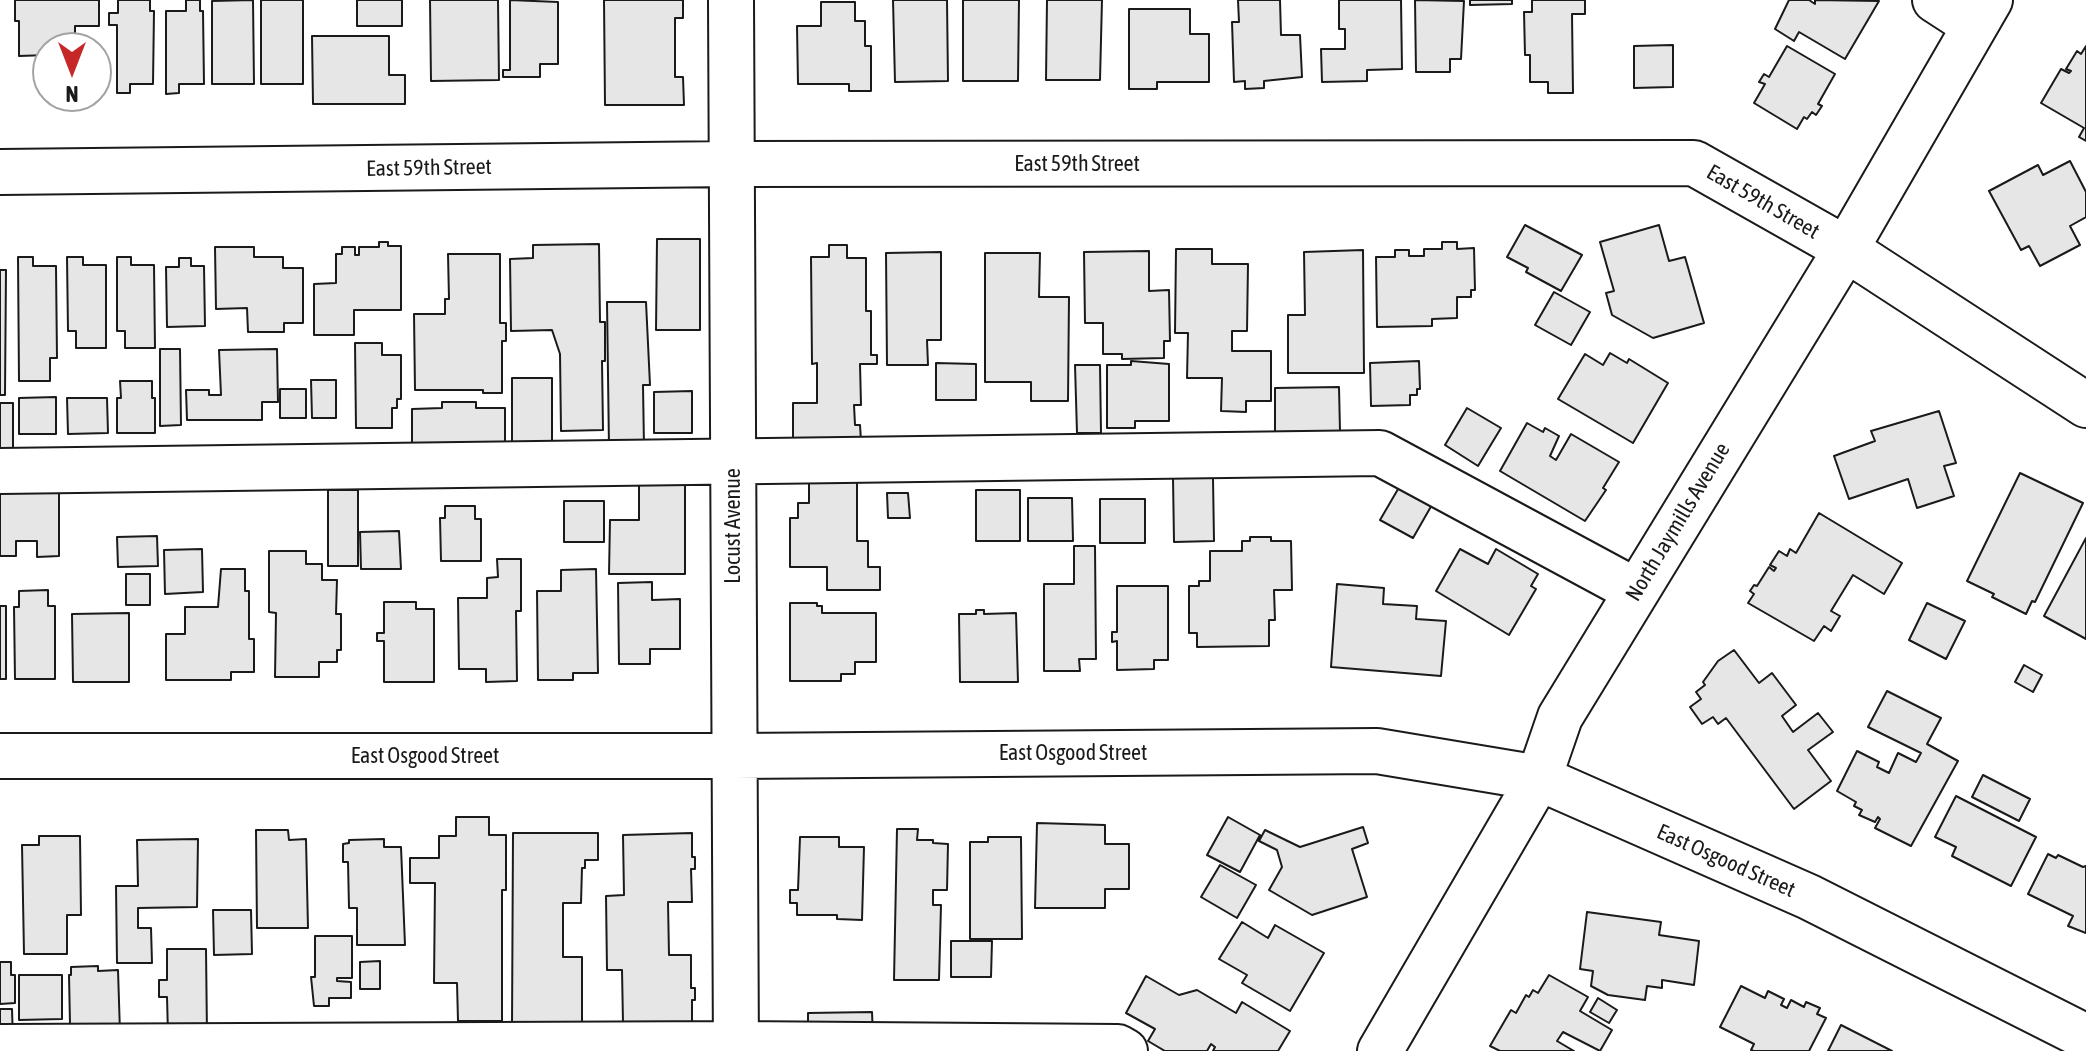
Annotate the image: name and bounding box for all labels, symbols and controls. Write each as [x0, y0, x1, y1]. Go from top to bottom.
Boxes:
north arrow [32, 32, 112, 112]
text: N [66, 81, 79, 107]
street label: East 59th Street [1014, 151, 1140, 177]
street label: East 59th Street [366, 154, 492, 182]
street label: East 59th Street [1702, 159, 1824, 245]
street label: North Jaymills Avenue [1620, 438, 1736, 606]
street label: Locust Avenue [720, 468, 746, 584]
street label: East Osgood Street [999, 740, 1147, 766]
street label: East Osgood Street [351, 743, 499, 769]
street label: East Osgood Street [1653, 819, 1799, 903]

